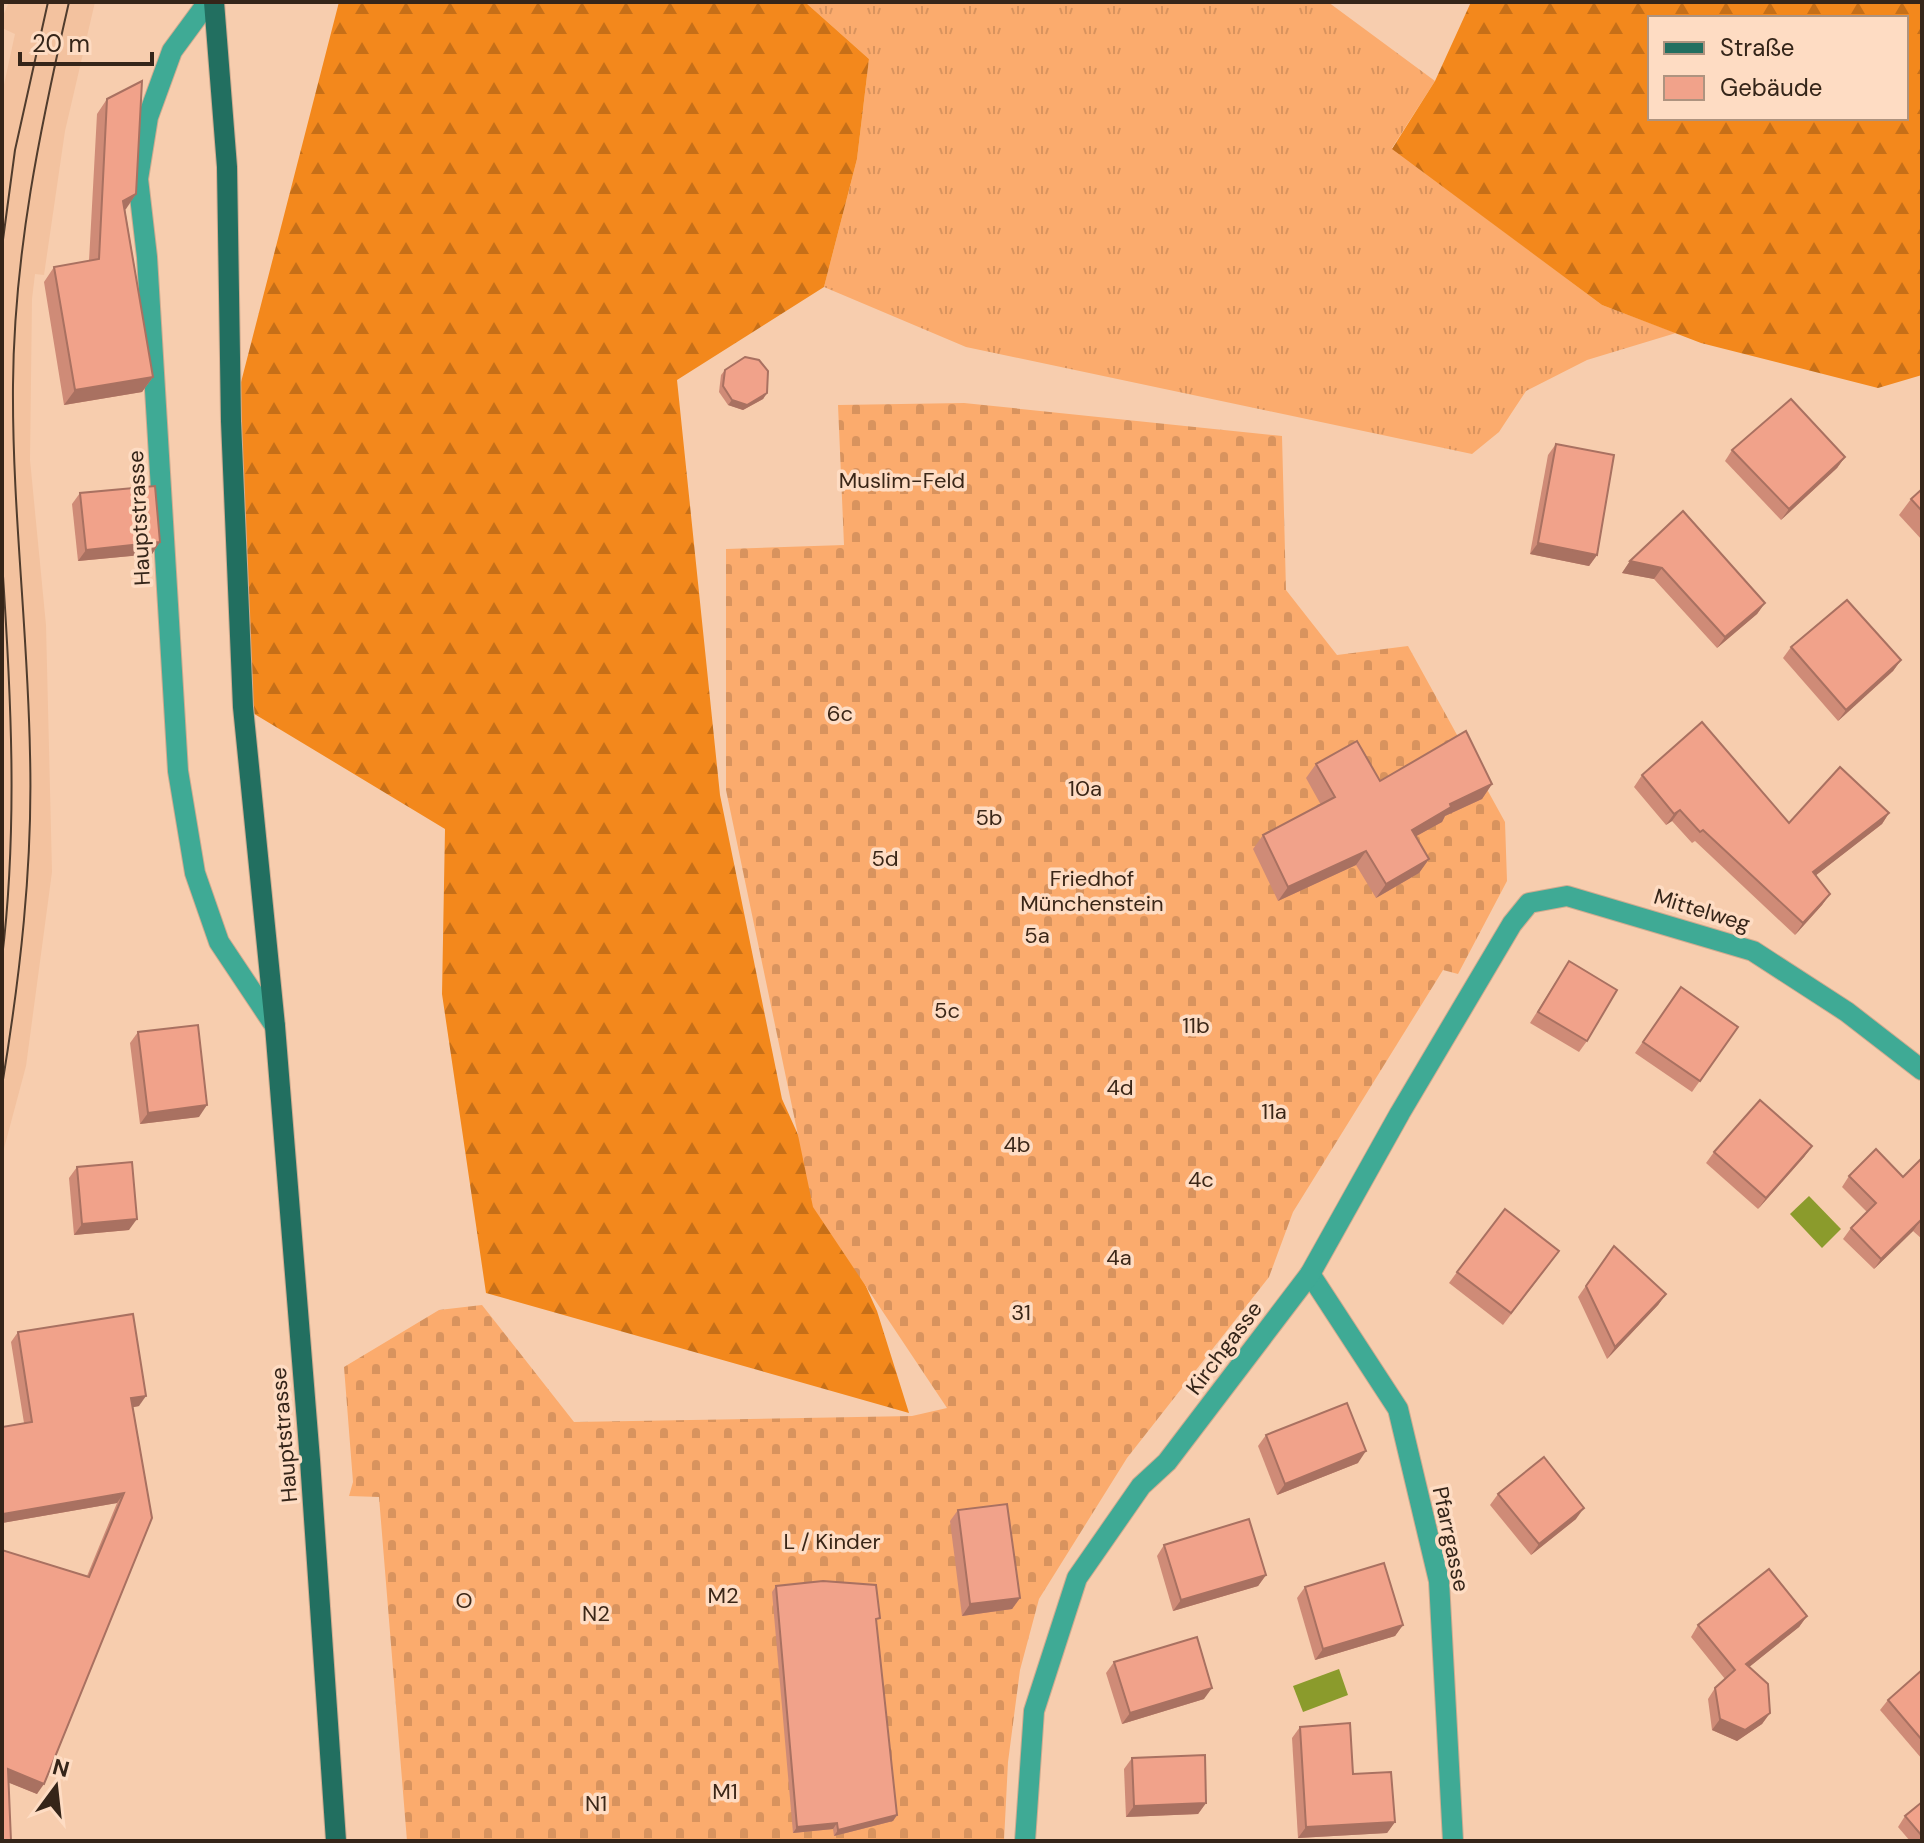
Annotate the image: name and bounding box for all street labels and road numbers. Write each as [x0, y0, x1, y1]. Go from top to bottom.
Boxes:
street label: Hauptstrasse [121, 450, 157, 586]
street label: Mittelweg [1650, 882, 1754, 938]
street label: Kirchgasse [1179, 1295, 1269, 1401]
street label: Hauptstrasse [264, 1366, 304, 1504]
street label: Pfarrgasse [1426, 1484, 1476, 1594]

